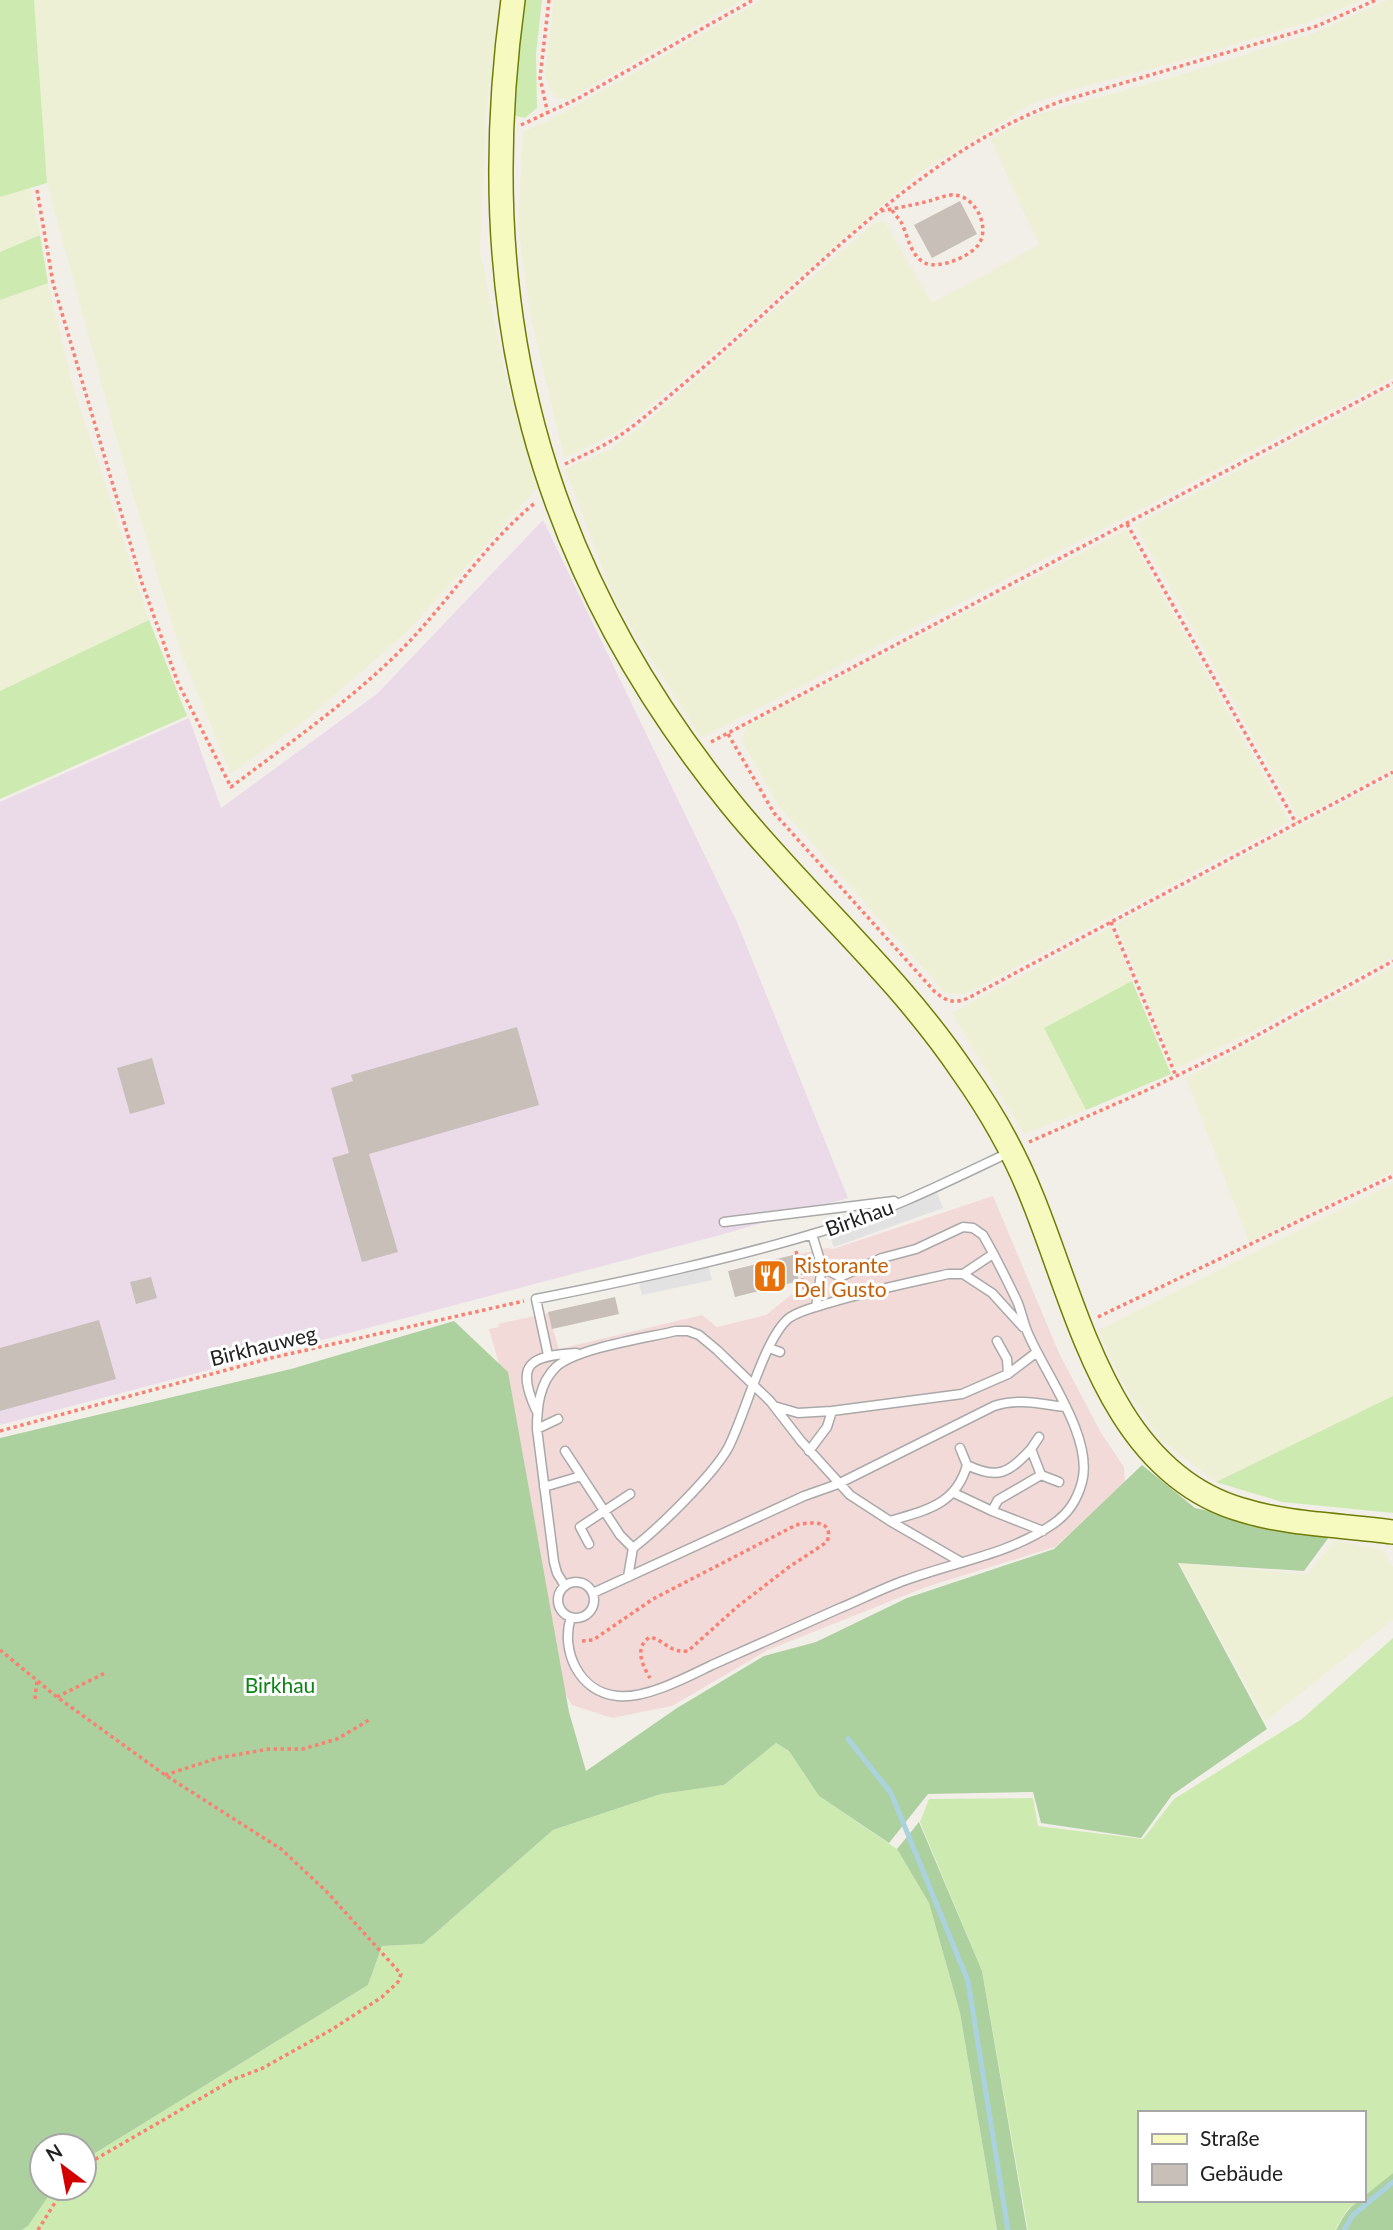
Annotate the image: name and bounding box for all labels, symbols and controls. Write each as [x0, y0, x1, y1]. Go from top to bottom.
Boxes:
street label: Birkhau [822, 1193, 896, 1241]
place label: Ristorante Del Gusto [794, 1252, 889, 1301]
restaurant icon: Ristorante Del Gusto [751, 1257, 789, 1295]
street label: Birkhauweg [207, 1320, 319, 1370]
park label: Birkhau [245, 1672, 315, 1697]
legend [1138, 2111, 1365, 2202]
text: Straße [1200, 2125, 1260, 2150]
north arrow [28, 2132, 98, 2202]
text: N [41, 2139, 66, 2166]
text: Gebäude [1200, 2160, 1283, 2185]

